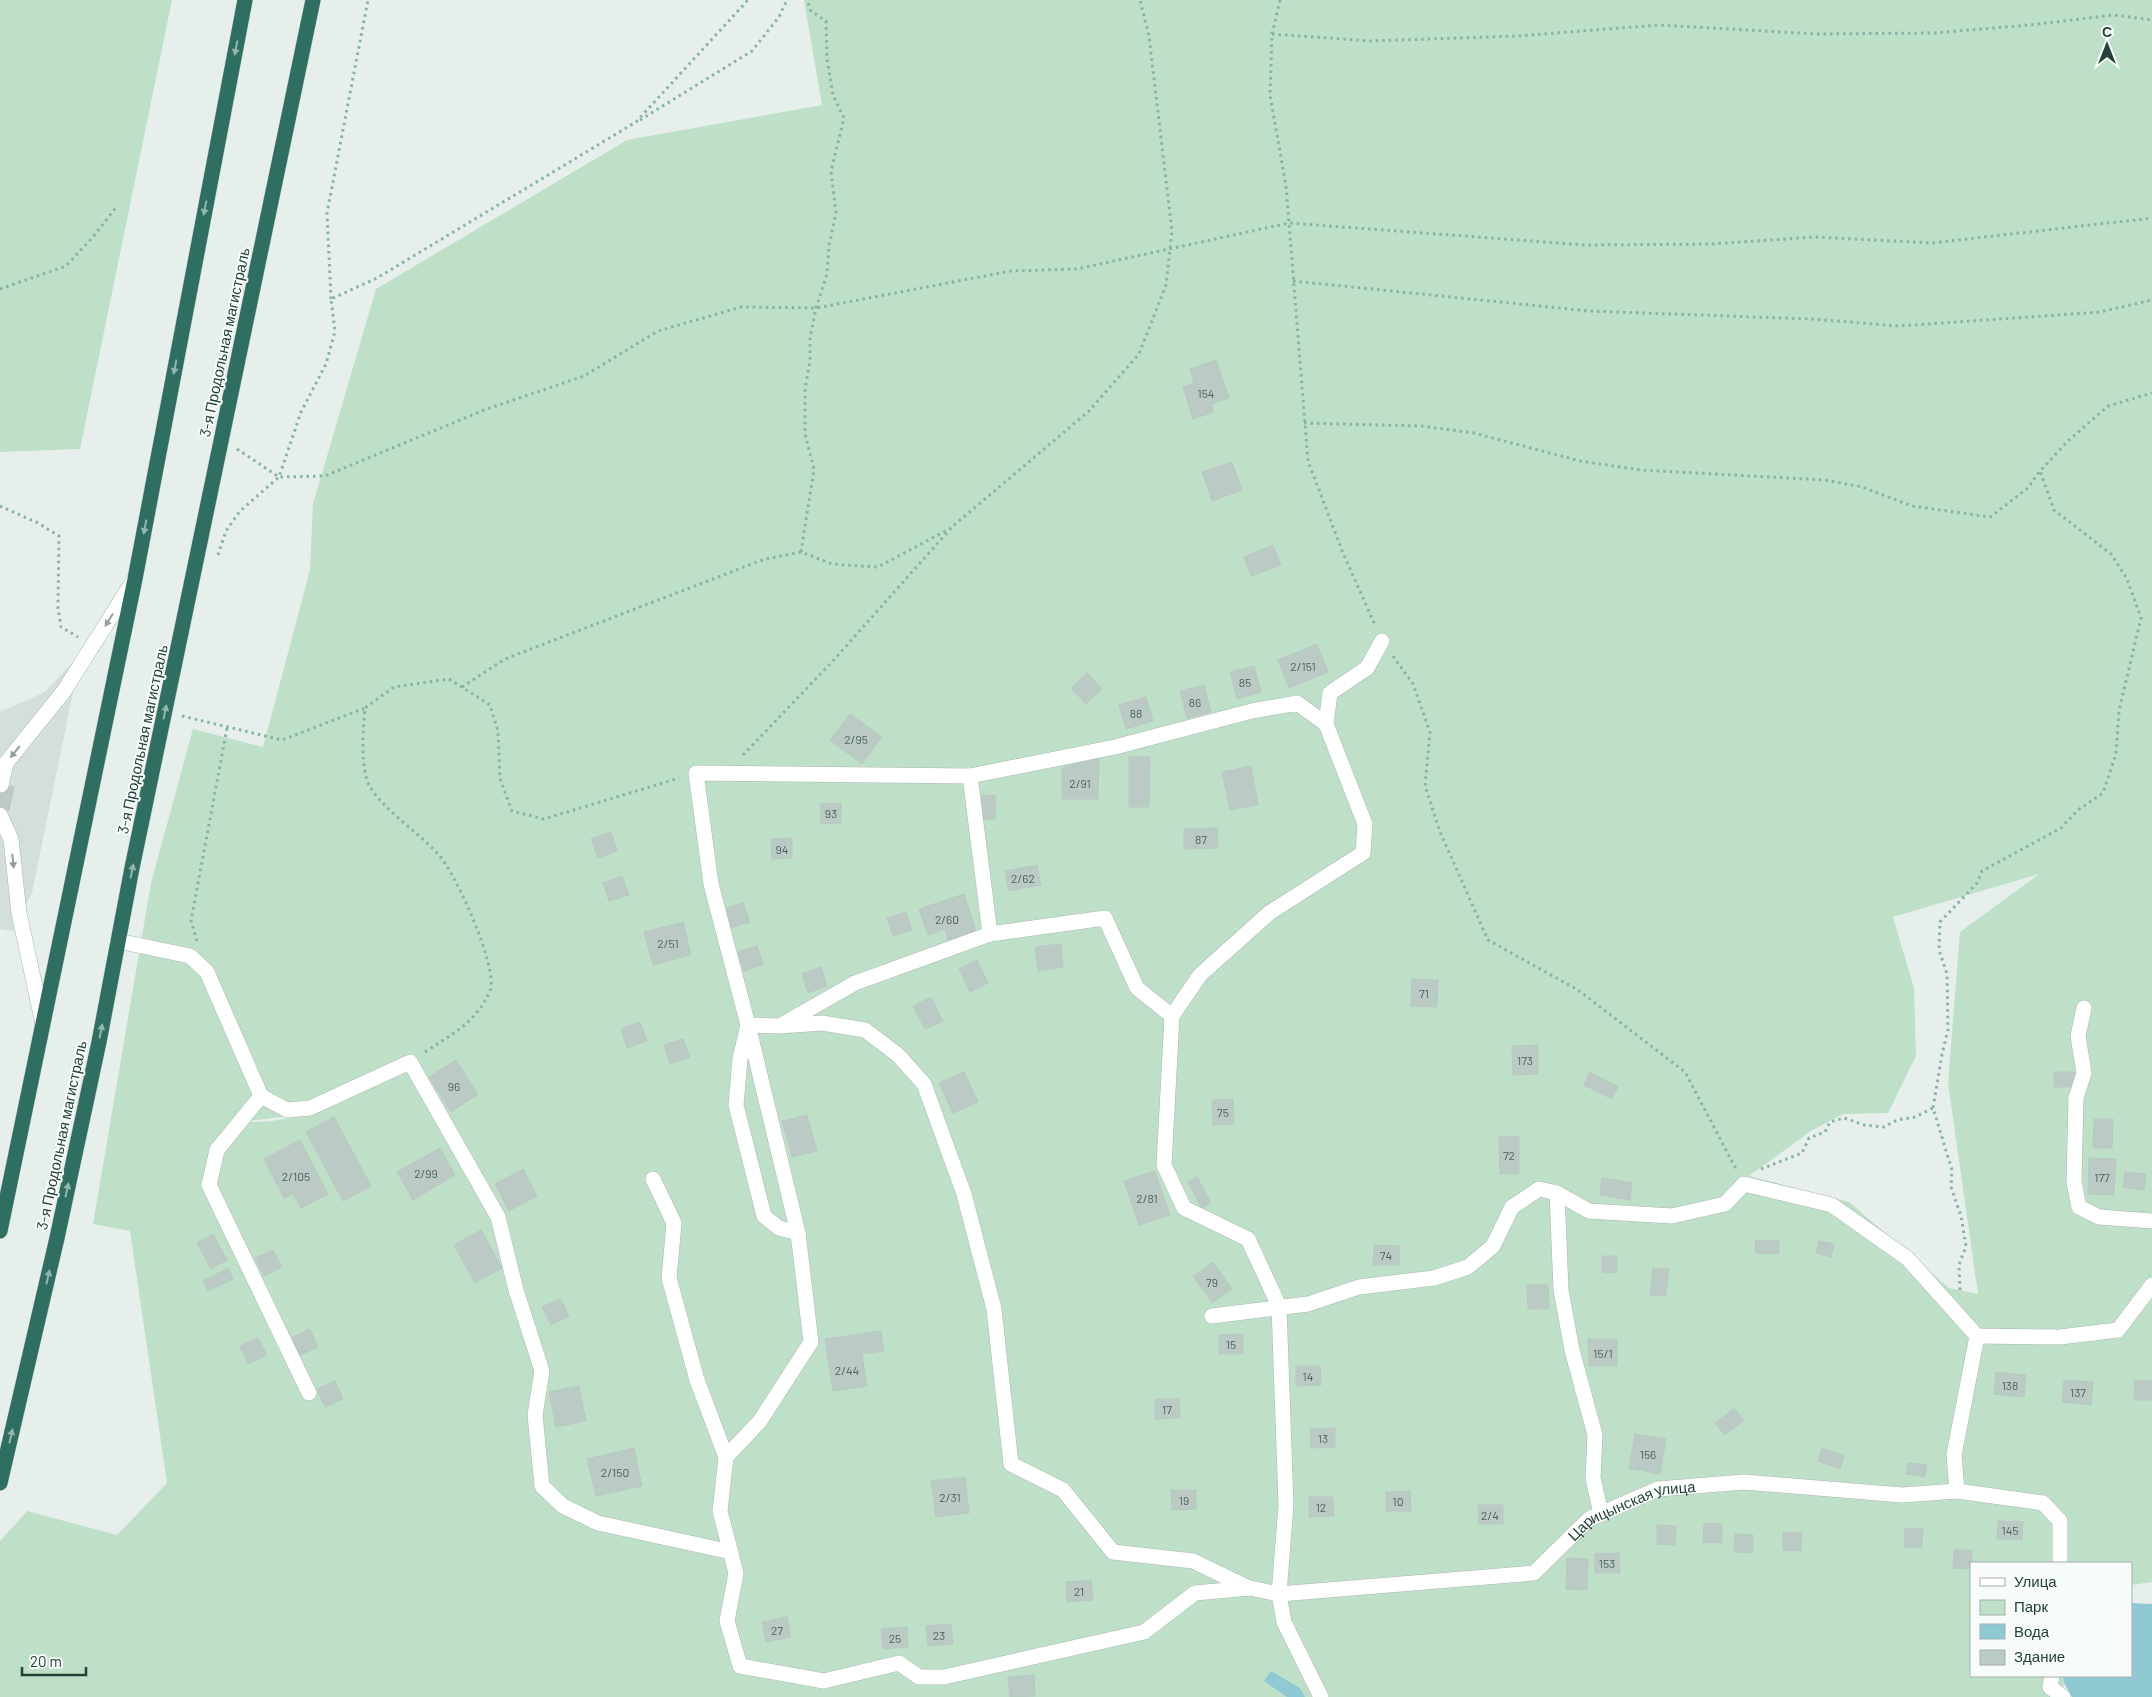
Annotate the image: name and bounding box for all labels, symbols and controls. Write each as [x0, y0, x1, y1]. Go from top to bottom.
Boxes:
north arrow [2082, 20, 2132, 70]
text: С [2102, 23, 2112, 40]
one-way arrow [231, 40, 239, 56]
one-way arrow [201, 200, 209, 216]
street label: 3-я Продольная магистраль [195, 246, 253, 438]
one-way arrow [171, 360, 179, 375]
house number: 154 [1198, 386, 1214, 400]
one-way arrow [140, 519, 148, 535]
one-way arrow [104, 614, 113, 627]
street label: 3-я Продольная магистраль [113, 643, 171, 835]
house number: 2/151 [1290, 659, 1316, 673]
house number: 85 [1239, 675, 1251, 689]
house number: 86 [1189, 695, 1201, 709]
one-way arrow [161, 705, 169, 720]
house number: 88 [1130, 706, 1142, 720]
house number: 2/95 [844, 732, 868, 746]
one-way arrow [9, 746, 20, 759]
house number: 2/91 [1069, 776, 1091, 790]
house number: 93 [825, 806, 837, 820]
house number: 87 [1195, 832, 1207, 846]
house number: 94 [776, 842, 788, 856]
one-way arrow [9, 854, 17, 870]
one-way arrow [128, 863, 136, 879]
house number: 2/62 [1011, 871, 1035, 885]
house number: 2/60 [935, 912, 959, 926]
house number: 2/51 [657, 936, 679, 950]
house number: 71 [1419, 986, 1429, 1000]
one-way arrow [97, 1023, 105, 1039]
street label: 3-я Продольная магистраль [32, 1039, 90, 1231]
house number: 173 [1517, 1053, 1533, 1067]
house number: 96 [448, 1079, 460, 1093]
house number: 75 [1217, 1105, 1229, 1119]
house number: 72 [1503, 1148, 1515, 1162]
house number: 2/99 [414, 1166, 438, 1180]
house number: 2/105 [282, 1169, 310, 1183]
house number: 177 [2094, 1170, 2110, 1184]
one-way arrow [63, 1182, 71, 1197]
house number: 2/81 [1136, 1191, 1158, 1205]
house number: 74 [1380, 1248, 1392, 1262]
one-way arrow [44, 1270, 52, 1285]
house number: 79 [1206, 1275, 1218, 1289]
house number: 15 [1226, 1337, 1236, 1351]
house number: 15/1 [1593, 1346, 1613, 1360]
house number: 2/44 [835, 1363, 859, 1377]
house number: 14 [1303, 1369, 1313, 1383]
house number: 138 [2002, 1378, 2018, 1392]
house number: 137 [2070, 1385, 2086, 1399]
house number: 17 [1162, 1402, 1172, 1416]
one-way arrow [7, 1428, 15, 1443]
house number: 13 [1318, 1431, 1328, 1445]
house number: 156 [1640, 1447, 1656, 1461]
house number: 2/150 [601, 1465, 629, 1479]
street label: Царицынская улица [1564, 1477, 1697, 1544]
house number: 2/31 [939, 1490, 961, 1504]
house number: 19 [1179, 1493, 1189, 1507]
house number: 10 [1393, 1494, 1403, 1508]
house number: 12 [1316, 1500, 1326, 1514]
house number: 2/4 [1481, 1508, 1499, 1522]
house number: 145 [2002, 1523, 2018, 1537]
house number: 153 [1599, 1556, 1615, 1570]
legend [1970, 1562, 2132, 1677]
text: Улица [2014, 1572, 2057, 1590]
house number: 21 [1074, 1584, 1084, 1598]
text: Парк [2014, 1597, 2048, 1615]
text: Вода [2014, 1622, 2050, 1640]
house number: 27 [771, 1623, 783, 1637]
house number: 23 [933, 1628, 945, 1642]
house number: 25 [889, 1631, 901, 1645]
scale bar [22, 1644, 86, 1676]
text: Здание [2014, 1647, 2065, 1665]
text: 20 m [30, 1652, 62, 1670]

